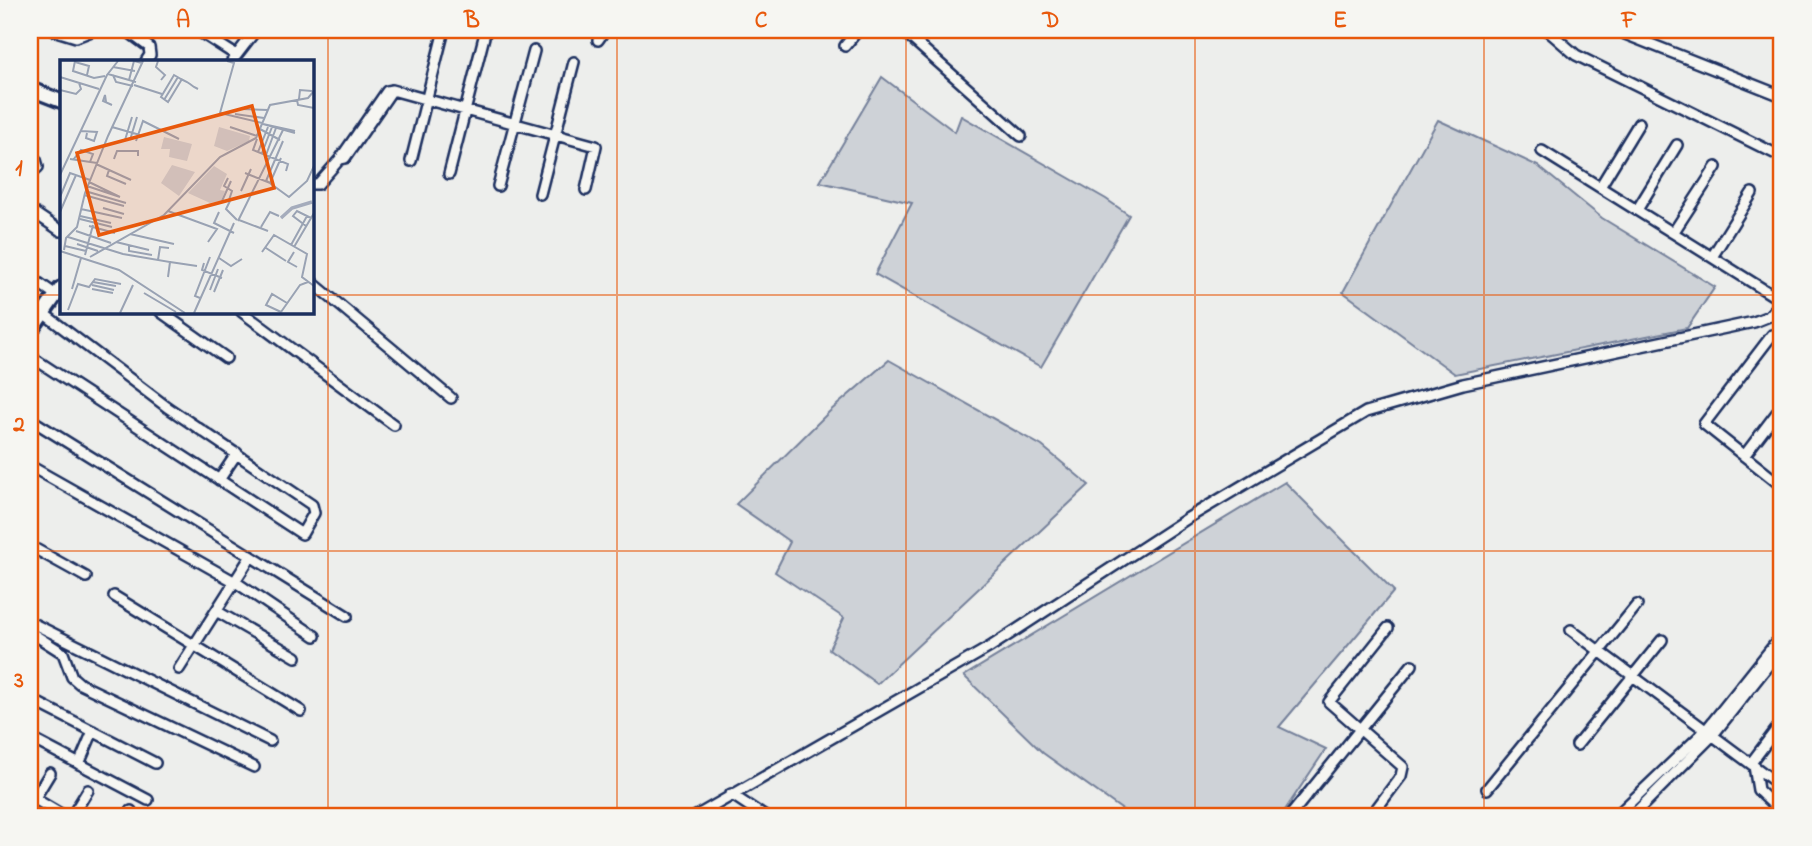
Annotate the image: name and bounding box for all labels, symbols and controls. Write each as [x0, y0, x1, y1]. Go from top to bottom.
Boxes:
text: A [176, 5, 190, 38]
text: B [463, 5, 480, 38]
text: C [755, 5, 768, 38]
text: D [1042, 5, 1059, 38]
text: E [1333, 5, 1347, 38]
text: F [1621, 5, 1637, 38]
inset map [60, 60, 313, 313]
text: 1 [15, 153, 23, 186]
text: 2 [12, 409, 25, 442]
text: 3 [13, 665, 24, 698]

